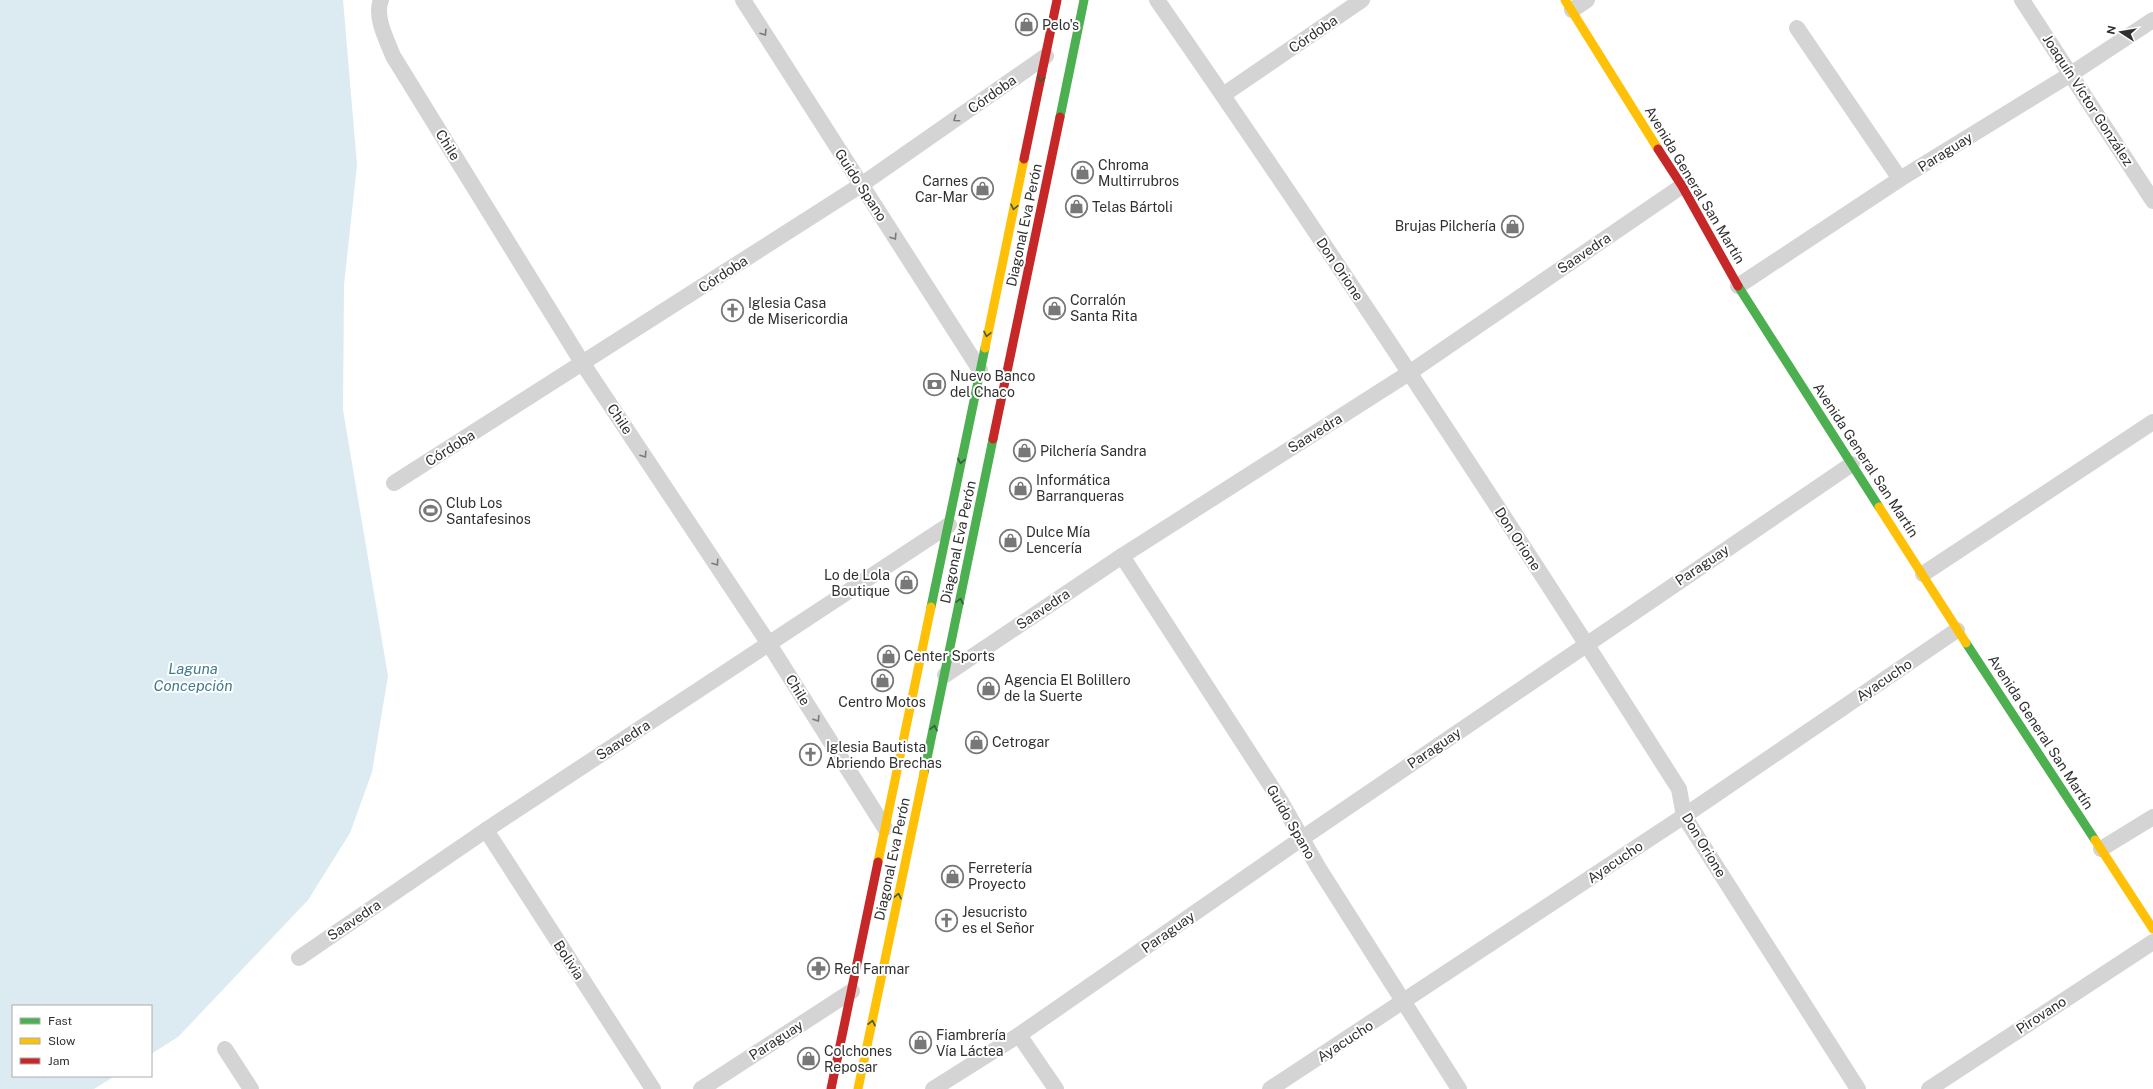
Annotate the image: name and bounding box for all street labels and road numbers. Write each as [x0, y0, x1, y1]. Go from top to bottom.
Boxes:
street label: Córdoba [1286, 12, 1340, 56]
street label: Joaquín Víctor González [2040, 31, 2137, 169]
street label: Córdoba [965, 72, 1019, 116]
street label: Avenida General San Martín [1642, 103, 1748, 267]
street label: Chile [432, 127, 464, 163]
street label: Paraguay [1915, 129, 1976, 175]
street label: Guido Spano [832, 146, 890, 224]
street label: Diagonal Eva Perón [1003, 162, 1045, 288]
street label: Saavedra [1554, 229, 1614, 277]
street label: Don Orione [1313, 235, 1367, 303]
street label: Córdoba [696, 252, 750, 296]
street label: Avenida General San Martín [1810, 380, 1922, 540]
street label: Chile [604, 401, 636, 437]
street label: Saavedra [1285, 410, 1345, 456]
street label: Córdoba [422, 427, 478, 469]
street label: Diagonal Eva Perón [937, 479, 979, 605]
street label: Don Orione [1492, 504, 1544, 574]
street label: Paraguay [1672, 541, 1732, 589]
street label: Saavedra [1013, 585, 1073, 633]
street label: Avenida General San Martín [1985, 652, 2097, 812]
street label: Ayacucho [1853, 656, 1915, 704]
street label: Chile [782, 672, 814, 708]
street label: Saavedra [593, 717, 653, 763]
street label: Paraguay [1404, 724, 1464, 772]
street label: Guido Spano [1263, 782, 1319, 862]
street label: Diagonal Eva Perón [871, 796, 913, 922]
street label: Don Orione [1679, 810, 1729, 880]
street label: Ayacucho [1584, 838, 1646, 886]
street label: Saavedra [324, 896, 384, 944]
street label: Paraguay [1138, 908, 1198, 956]
street label: Bolivia [551, 938, 587, 982]
street label: Pirovano [2013, 993, 2069, 1037]
street label: Paraguay [746, 1016, 806, 1063]
street label: Ayacucho [1314, 1017, 1376, 1065]

